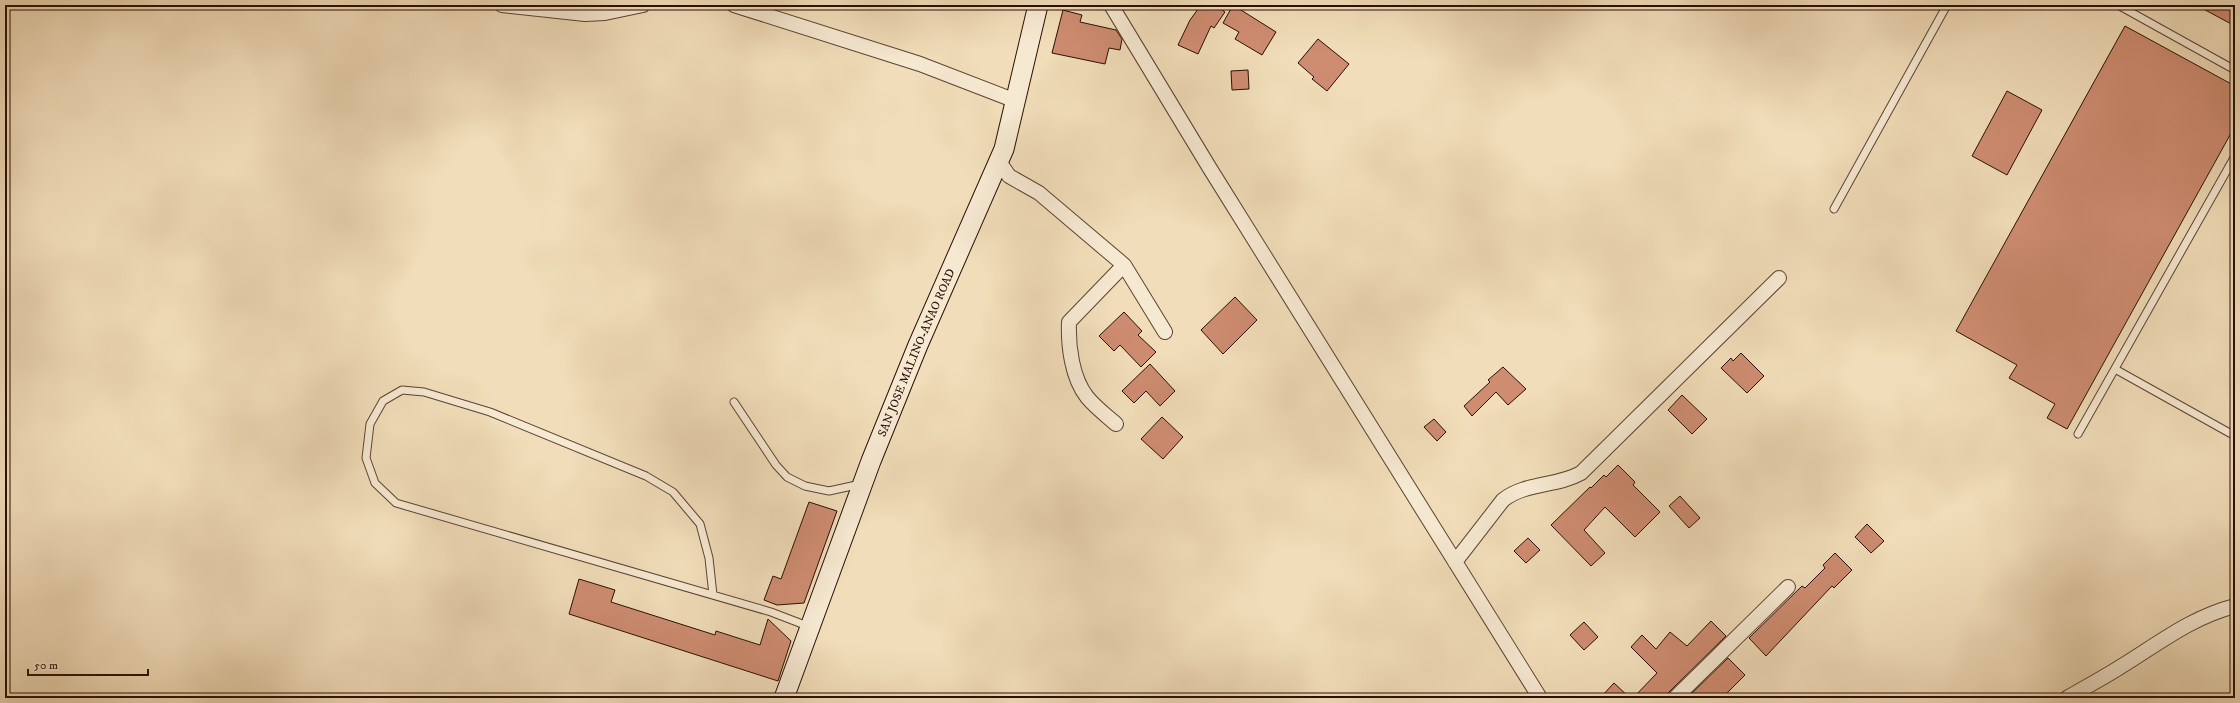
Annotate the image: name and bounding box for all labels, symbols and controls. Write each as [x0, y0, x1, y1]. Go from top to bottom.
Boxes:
street label: SAN JOSE MALINO-ANAO ROAD [875, 266, 959, 439]
scale bar [28, 651, 148, 677]
text: 50 m [34, 658, 58, 673]

